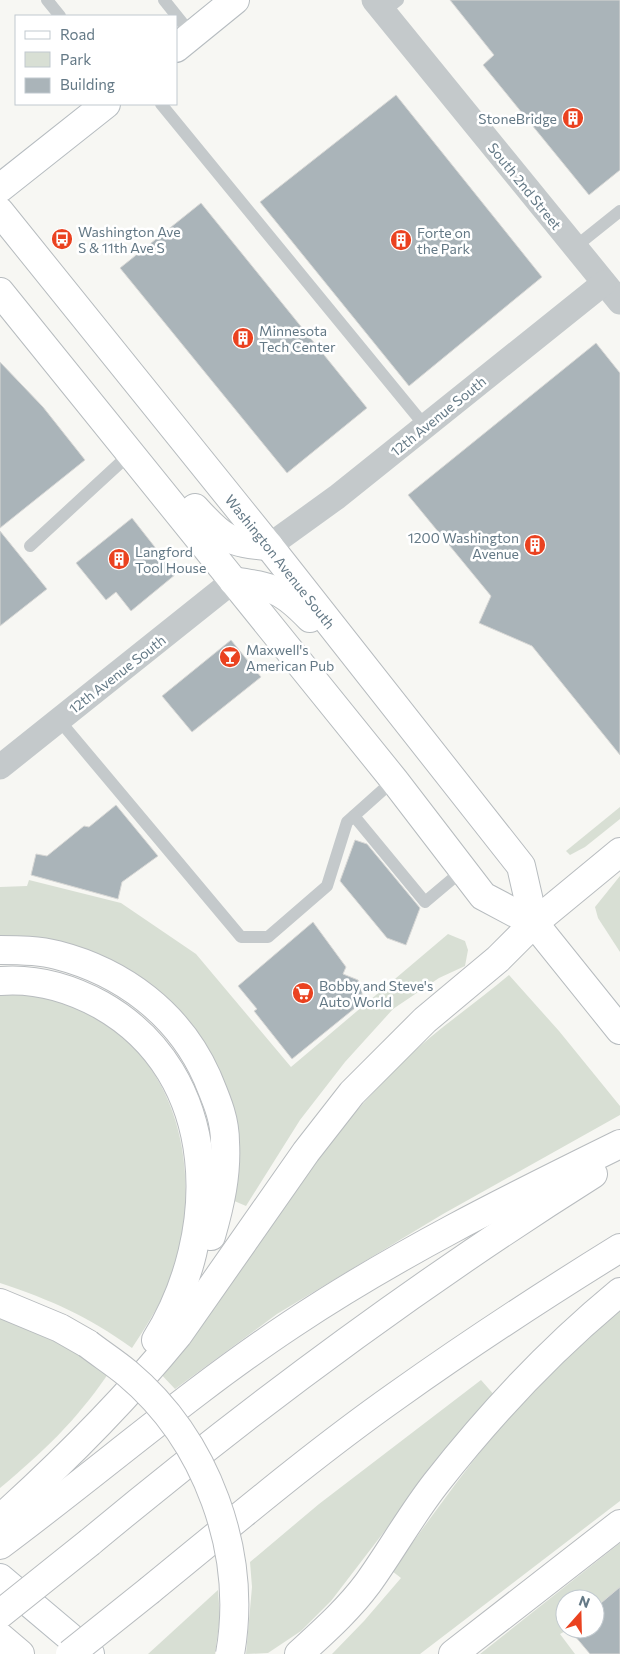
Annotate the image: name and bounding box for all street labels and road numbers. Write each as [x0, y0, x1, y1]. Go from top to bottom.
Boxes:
street label: South 2nd Street [485, 139, 565, 233]
street label: 12th Avenue South [387, 372, 489, 460]
street label: Washington Avenue South [222, 491, 339, 632]
street label: 12th Avenue South [65, 631, 169, 717]

